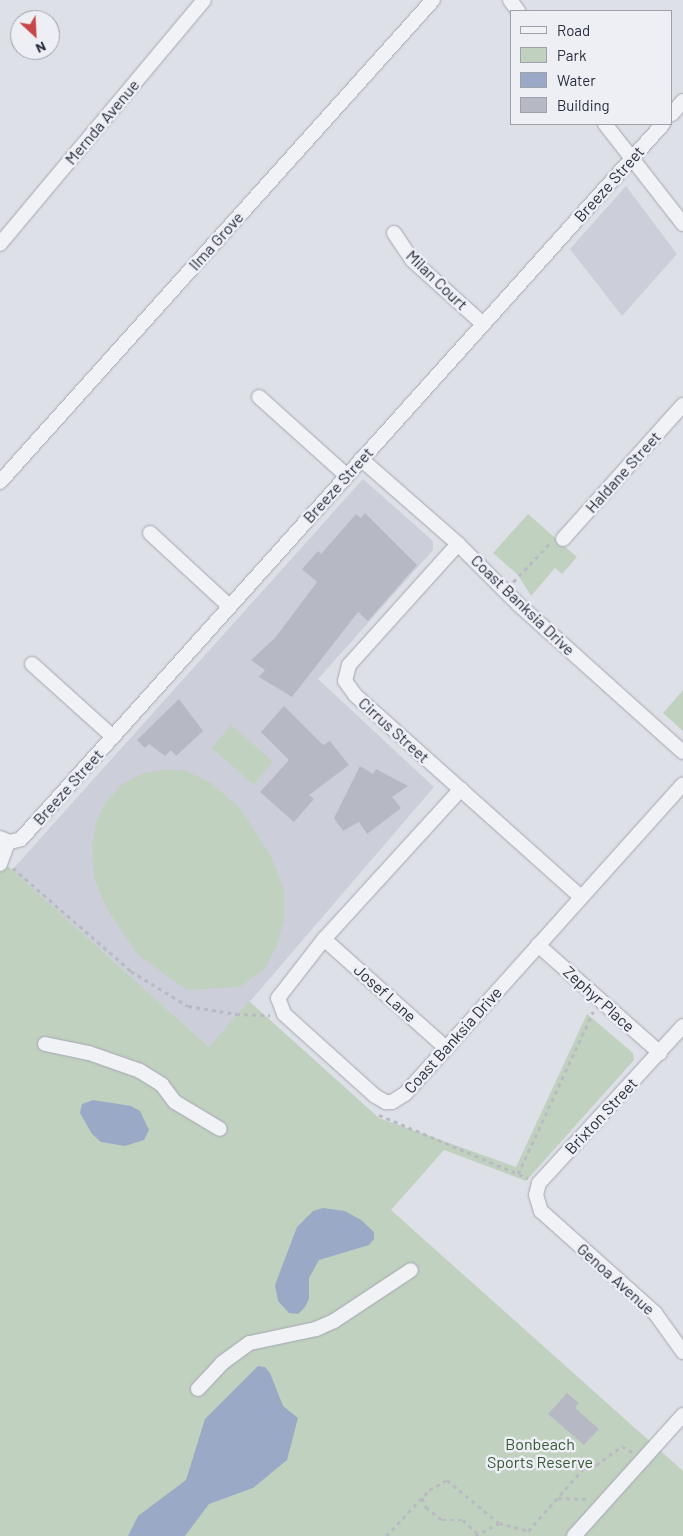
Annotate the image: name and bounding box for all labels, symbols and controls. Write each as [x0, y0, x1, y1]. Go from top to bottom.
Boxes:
north arrow [10, 10, 60, 60]
legend [510, 10, 673, 125]
text: Road [557, 21, 590, 39]
text: N [33, 38, 49, 58]
text: Park [557, 46, 586, 64]
text: Water [557, 71, 596, 89]
street label: Mernda Avenue [61, 76, 143, 168]
text: Building [557, 96, 610, 114]
street label: Breeze Street [570, 142, 648, 226]
street label: Ilma Grove [185, 208, 247, 274]
street label: Milan Court [402, 246, 472, 314]
street label: Haldane Street [581, 427, 665, 517]
street label: Breeze Street [299, 443, 377, 527]
street label: Coast Banksia Drive [467, 551, 579, 659]
street label: Cirrus Street [355, 693, 433, 767]
street label: Breeze Street [29, 745, 107, 829]
street label: Josef Lane [350, 960, 420, 1026]
street label: Zephyr Place [559, 962, 639, 1036]
street label: Coast Banksia Drive [400, 983, 506, 1097]
street label: Brixton Street [561, 1074, 641, 1158]
street label: Genoa Avenue [573, 1239, 659, 1319]
park label: Bonbeach Sports Reserve [487, 1434, 593, 1472]

